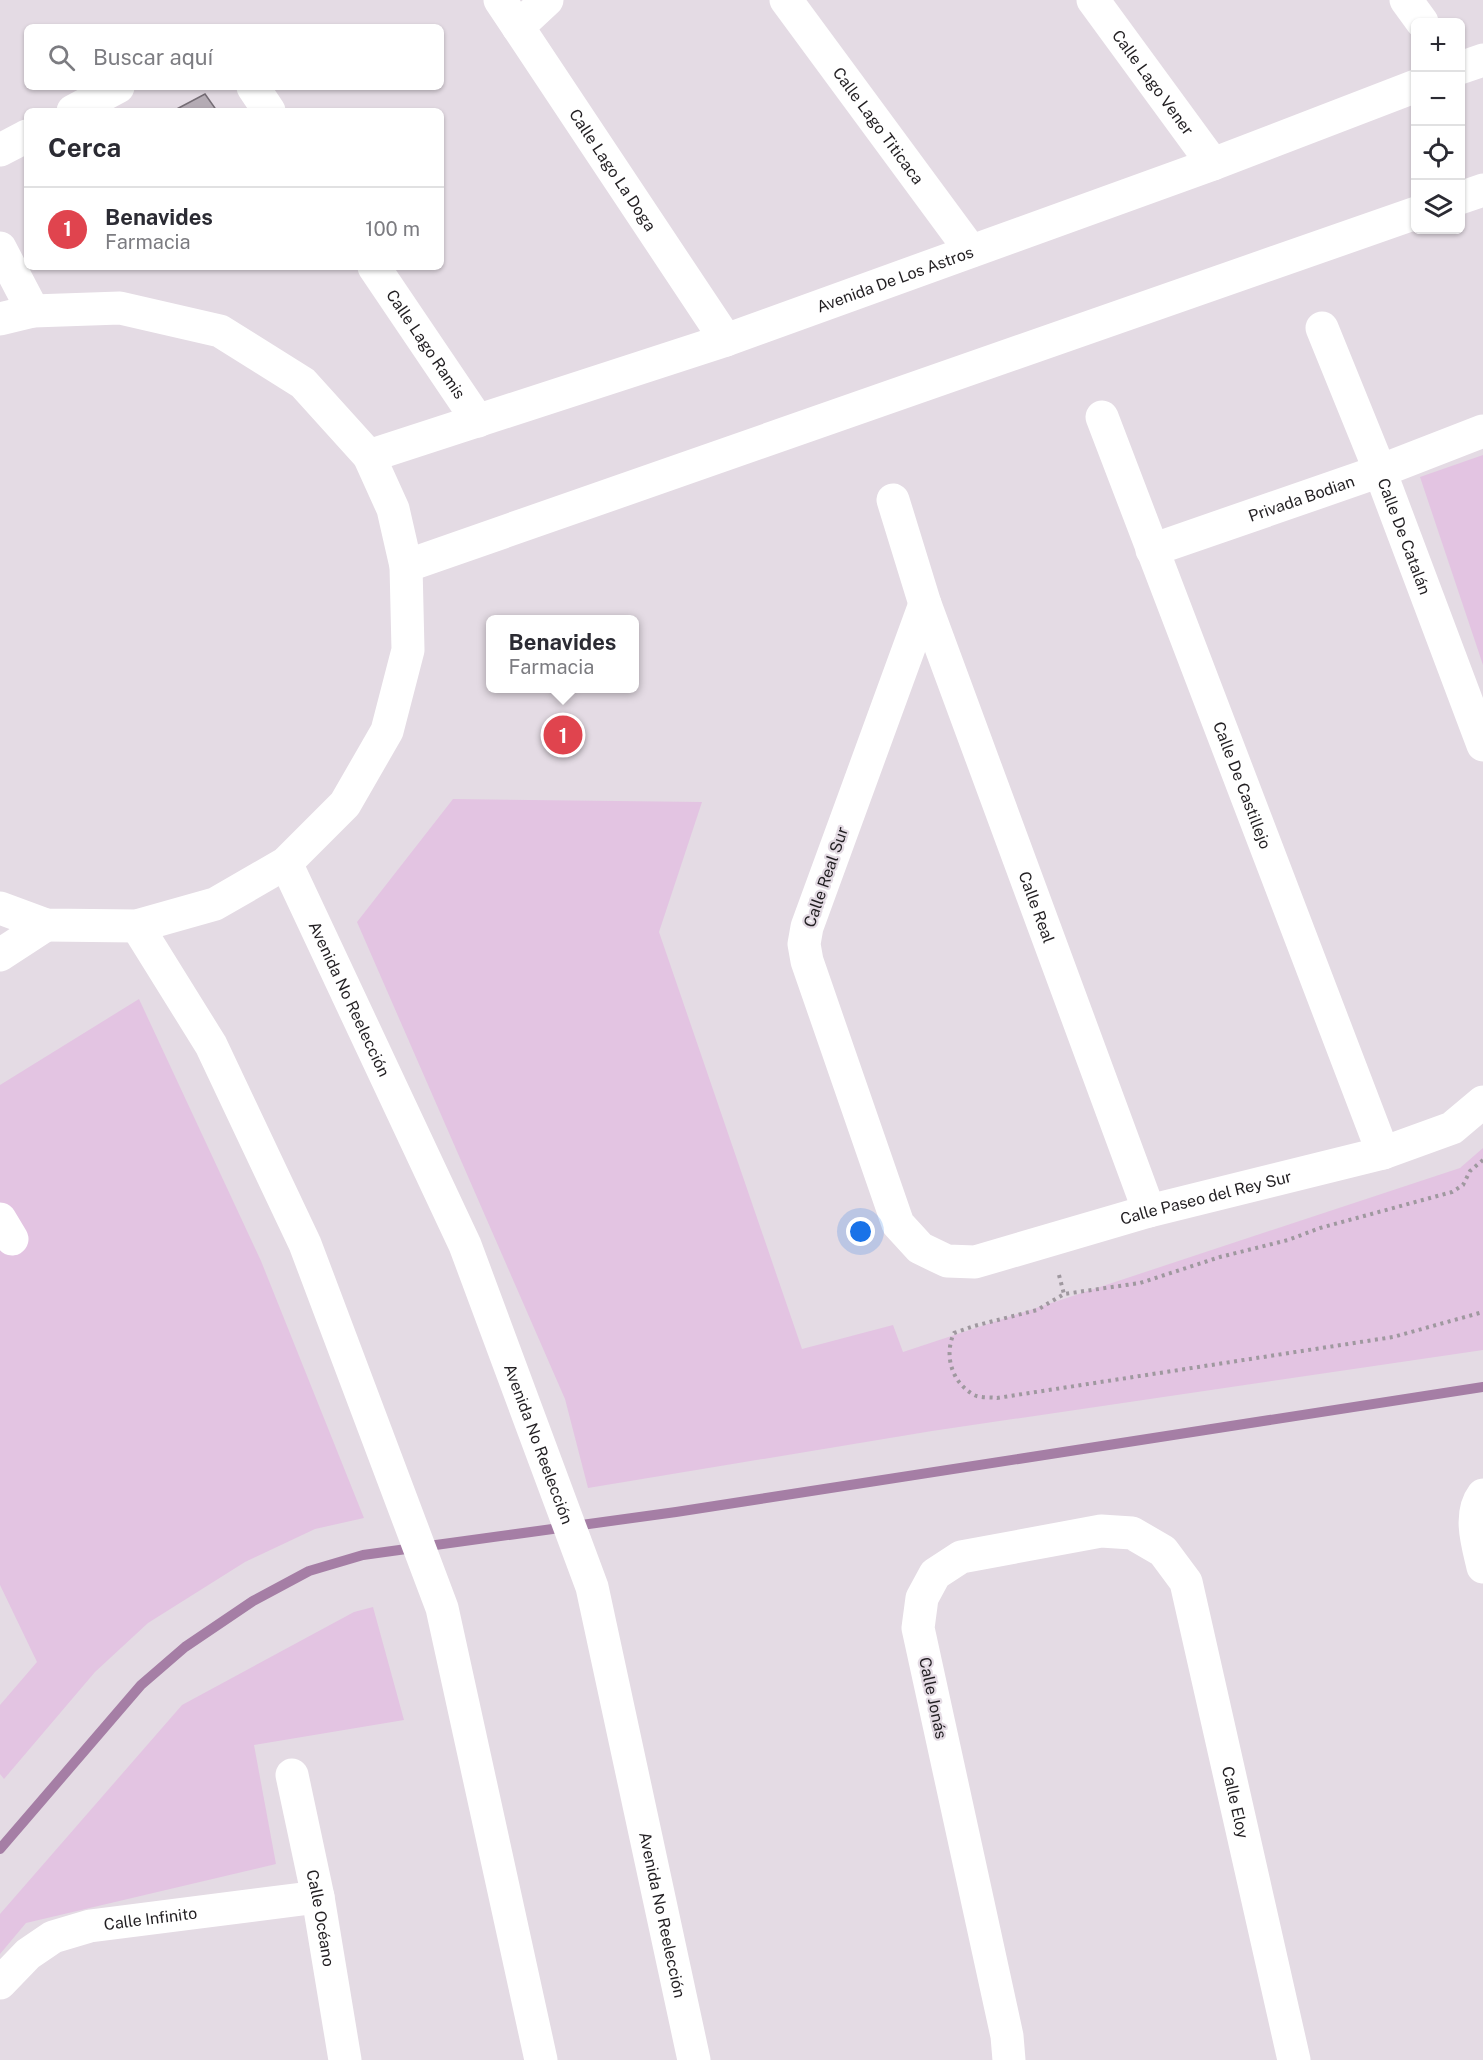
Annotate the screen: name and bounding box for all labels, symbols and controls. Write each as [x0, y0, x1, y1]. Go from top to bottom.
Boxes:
map controls [1411, 18, 1465, 234]
button: + [1411, 18, 1465, 72]
search box [24, 24, 444, 90]
street label: Calle Lago Vener [1109, 26, 1198, 139]
icon: search [45, 41, 78, 74]
text: Buscar aquí [93, 44, 213, 70]
street label: Calle Lago Titicaca [829, 63, 928, 188]
button: − [1411, 72, 1465, 126]
street label: Calle Lago La Doga [566, 105, 660, 234]
button: locate [1411, 126, 1465, 180]
text: Cerca [48, 132, 121, 163]
button: layers [1411, 180, 1465, 234]
text: Benavides [105, 204, 213, 230]
text: 1 [63, 217, 72, 241]
text: 100 m [365, 217, 420, 241]
text: Farmacia [105, 230, 191, 254]
street label: Avenida De Los Astros [814, 242, 976, 316]
street label: Calle Lago Ramis [382, 286, 470, 402]
street label: Privada Bodian [1246, 471, 1357, 525]
street label: Calle De Catalán [1374, 475, 1435, 597]
popup [486, 615, 639, 693]
text: Benavides [509, 629, 616, 655]
text: Farmacia [509, 655, 594, 679]
pin: 1 [544, 712, 582, 758]
street label: Calle De Castillejo [1210, 719, 1275, 852]
street label: Calle Real Sur [800, 824, 852, 930]
street label: Calle Real [1015, 869, 1059, 946]
street label: Avenida No Reelección [305, 918, 394, 1080]
street label: Calle Paseo del Rey Sur [1118, 1167, 1293, 1228]
your location [846, 1217, 875, 1246]
street label: Avenida No Reelección [500, 1361, 577, 1527]
street label: Calle Jonás [915, 1655, 951, 1741]
street label: Calle Eloy [1218, 1764, 1253, 1841]
street label: Avenida No Reelección [636, 1830, 690, 2000]
street label: Calle Océano [303, 1868, 339, 1968]
street label: Calle Infinito [103, 1903, 198, 1934]

